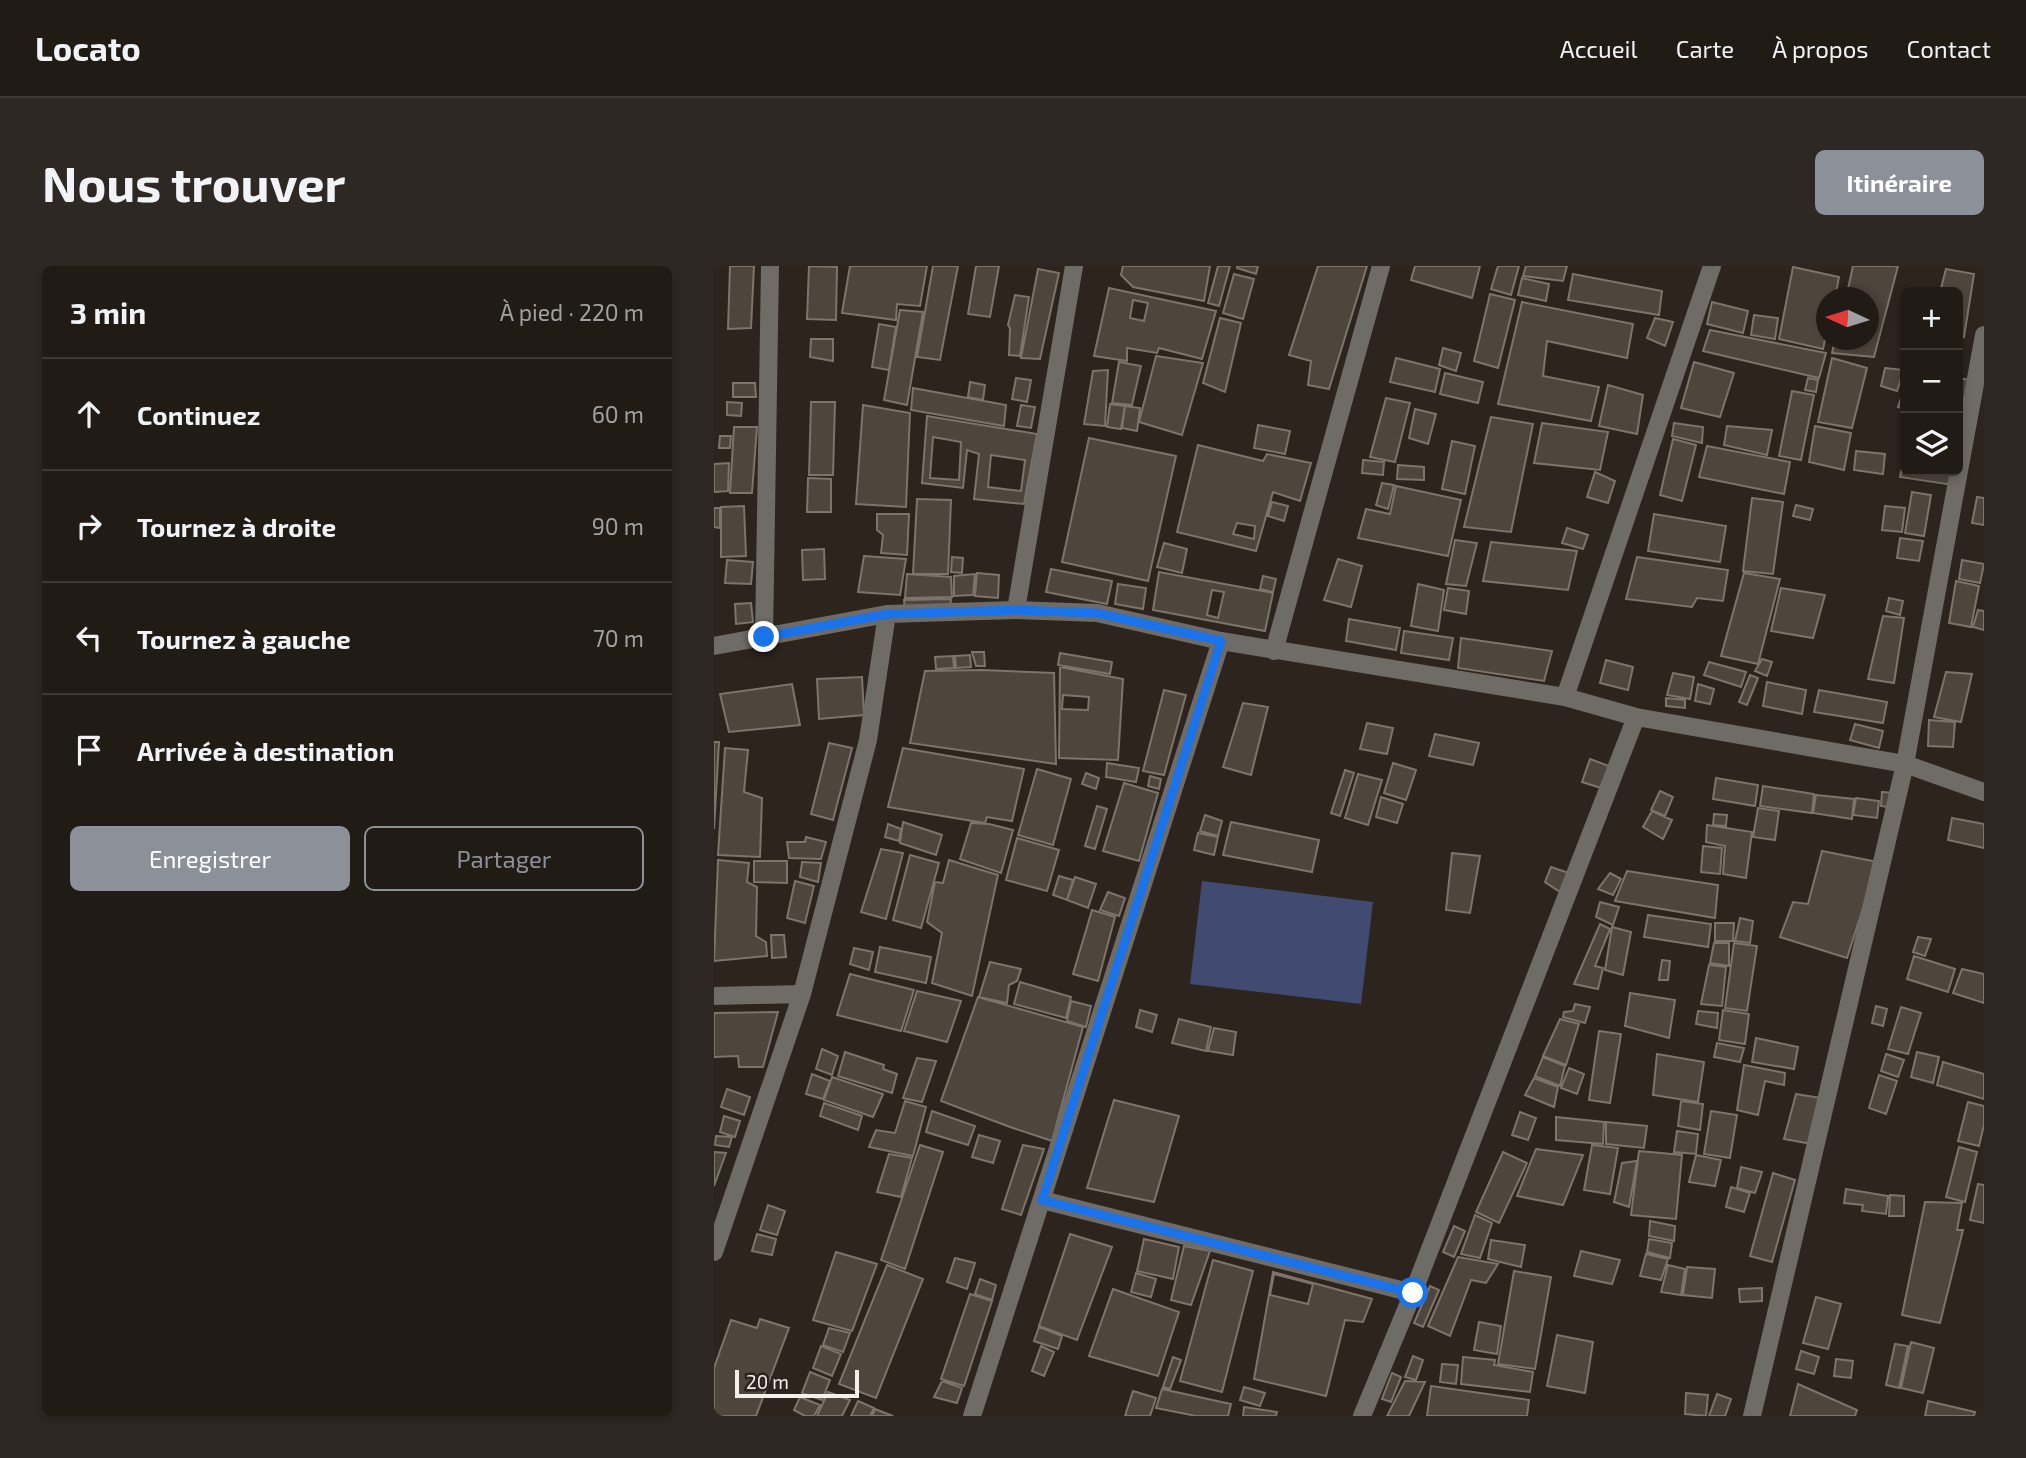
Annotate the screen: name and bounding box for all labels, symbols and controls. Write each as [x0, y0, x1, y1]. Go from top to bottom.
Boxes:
text: Locato [35, 28, 141, 68]
text: Accueil [1560, 34, 1638, 63]
text: Carte [1676, 34, 1734, 63]
text: À propos [1772, 34, 1869, 63]
text: Contact [1907, 34, 1991, 63]
button: Itinéraire [1815, 150, 1984, 215]
text: Nous trouver [42, 153, 346, 212]
north arrow [1816, 287, 1879, 350]
map controls [1900, 287, 1963, 476]
button: + [1900, 287, 1963, 350]
text: 3 min [70, 294, 146, 330]
text: À pied · 220 m [500, 298, 644, 326]
button: − [1900, 350, 1963, 413]
icon: ahead [70, 395, 108, 433]
text: Continuez [137, 399, 260, 430]
text: 60 m [592, 400, 644, 428]
button: layers [1900, 413, 1963, 476]
icon: right [70, 507, 108, 545]
text: Tournez à droite [137, 511, 336, 542]
text: 90 m [592, 512, 644, 540]
icon: left [70, 619, 108, 657]
route end [748, 621, 779, 652]
text: Tournez à gauche [137, 623, 351, 654]
text: 70 m [593, 624, 644, 652]
icon: arrive [70, 731, 108, 769]
text: Arrivée à destination [137, 735, 394, 766]
button: Enregistrer [70, 826, 350, 891]
button: Partager [364, 826, 644, 891]
route start [1397, 1277, 1428, 1308]
scale bar [735, 1367, 859, 1399]
text: 20 m [746, 1370, 789, 1393]

